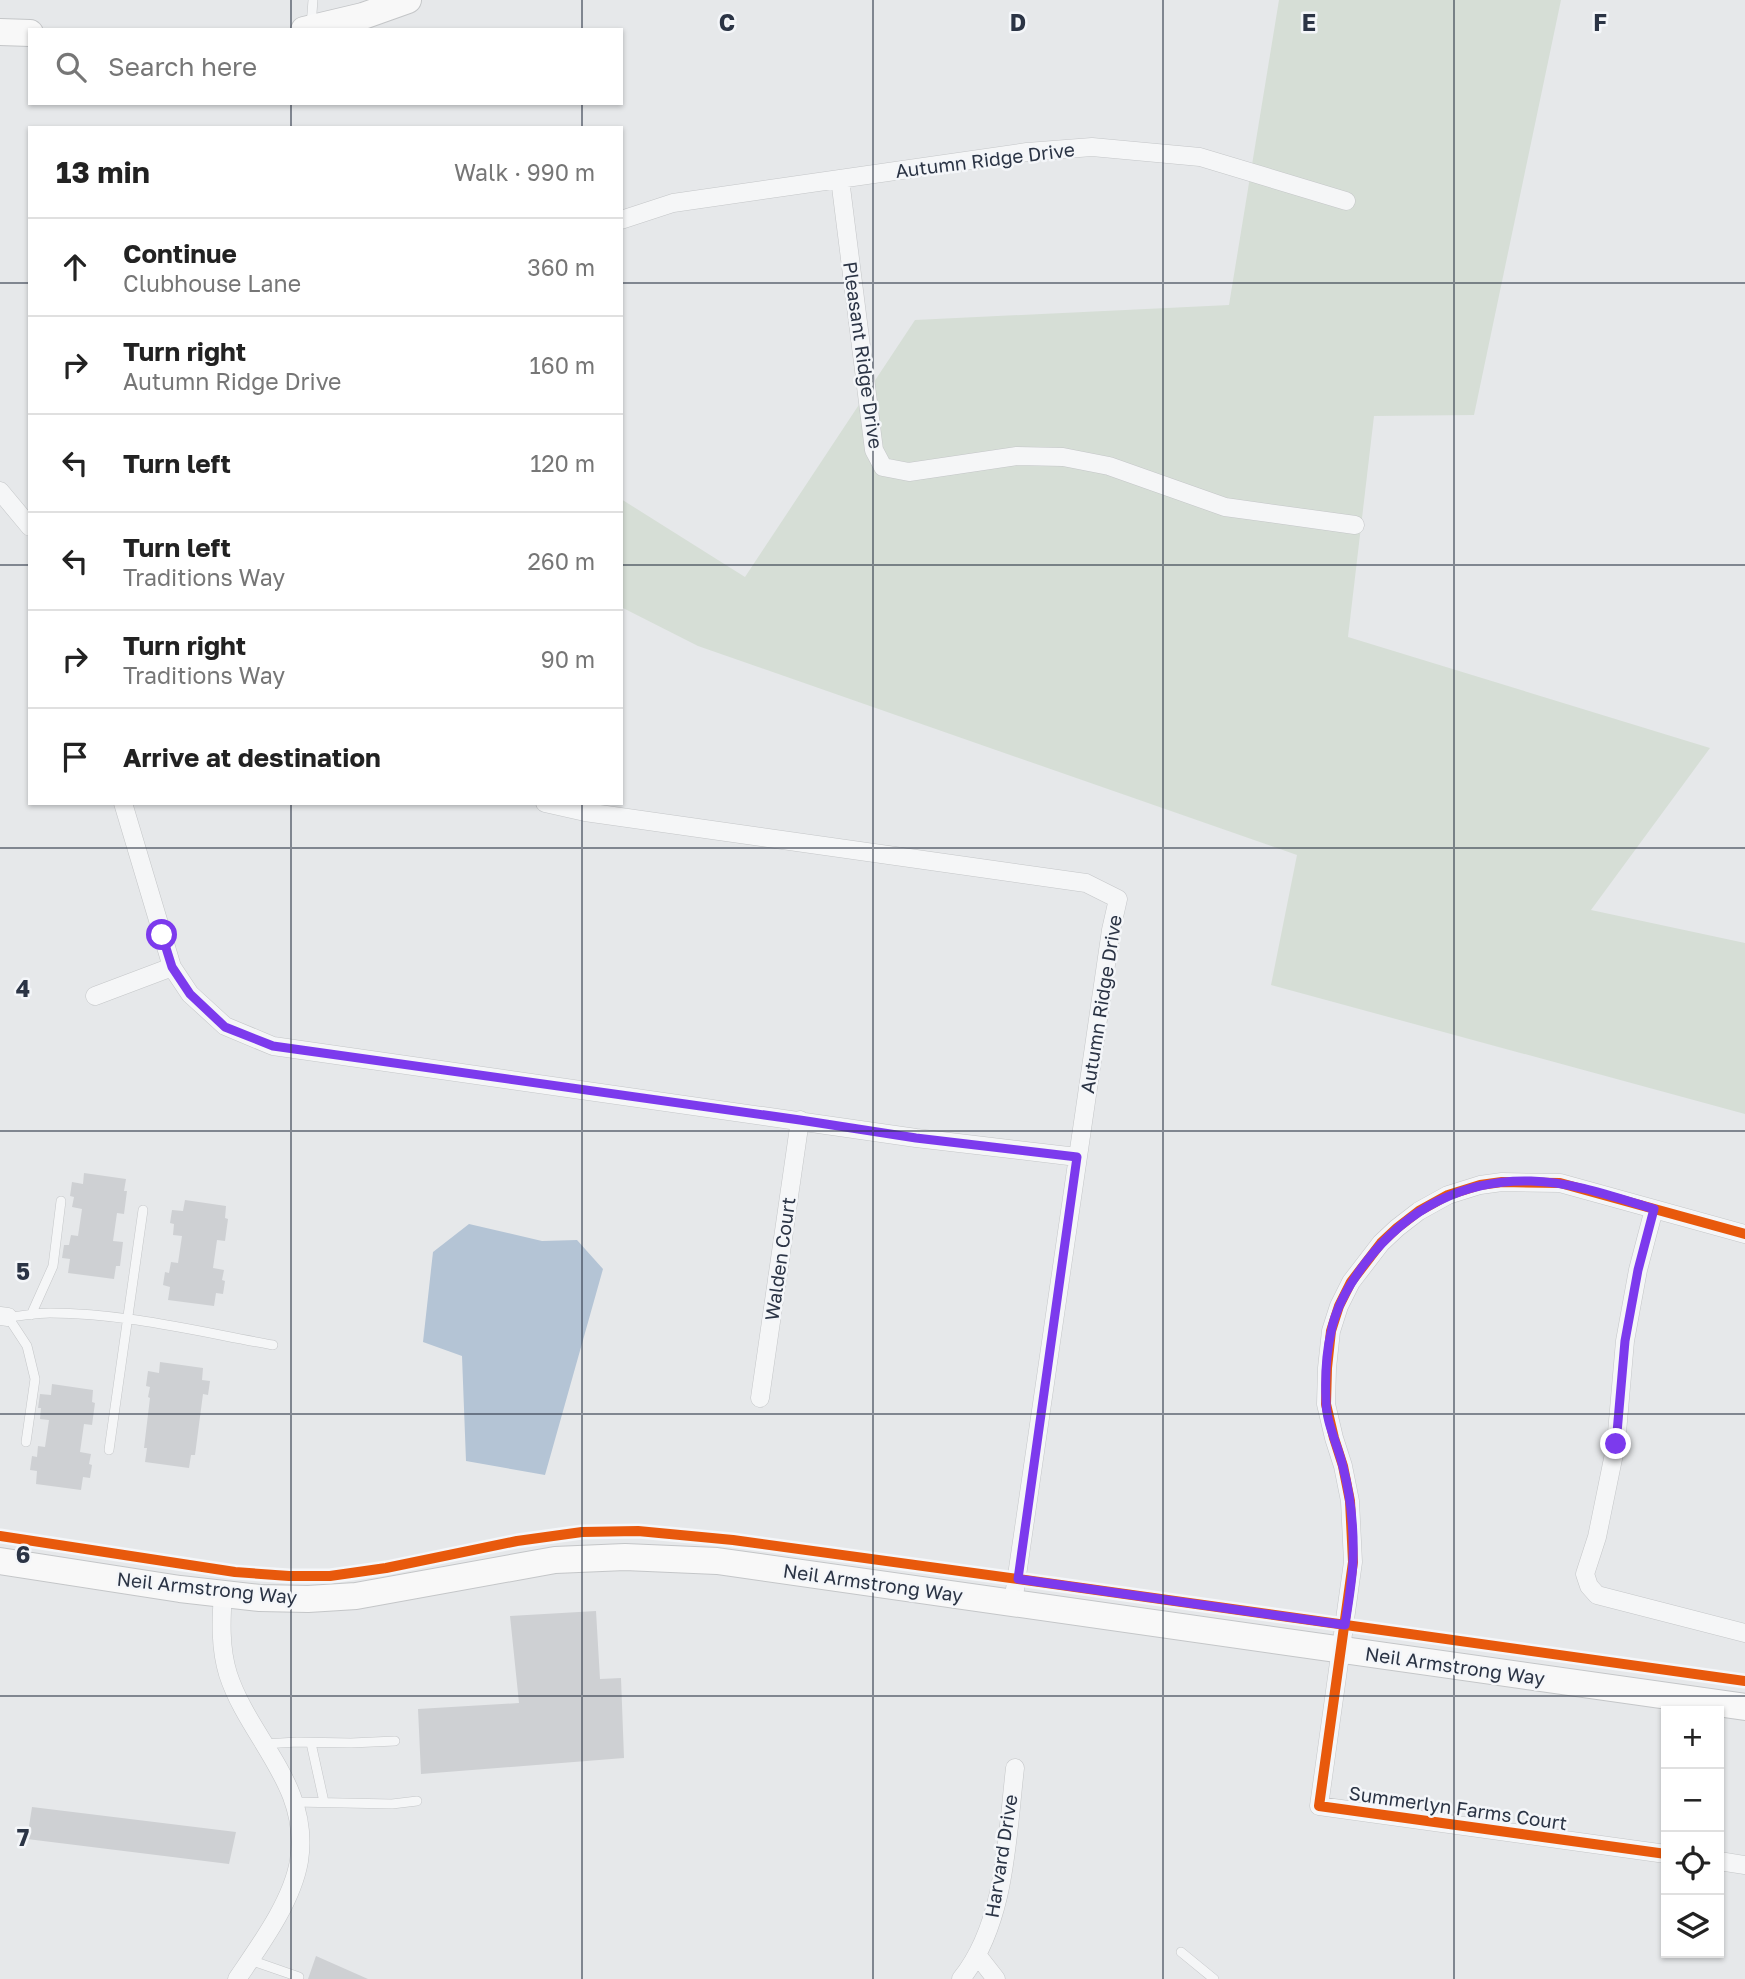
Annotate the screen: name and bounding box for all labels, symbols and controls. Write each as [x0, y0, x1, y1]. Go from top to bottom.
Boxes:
text: C [719, 8, 735, 36]
text: D [1010, 8, 1026, 36]
text: E [1302, 8, 1316, 36]
text: F [1593, 8, 1607, 36]
search box [28, 28, 623, 105]
icon: search [52, 48, 90, 86]
text: Search here [108, 51, 257, 82]
street label: Autumn Ridge Drive [894, 137, 1076, 182]
text: 13 min [56, 154, 150, 190]
text: Walk · 990 m [454, 158, 595, 186]
text: Continue [123, 238, 237, 269]
icon: ahead [56, 248, 94, 286]
text: 360 m [527, 253, 595, 281]
street label: Pleasant Ridge Drive [839, 260, 888, 450]
text: Clubhouse Lane [123, 269, 301, 297]
text: Turn right [123, 336, 246, 367]
icon: right [56, 346, 94, 384]
text: 160 m [530, 351, 595, 379]
text: Autumn Ridge Drive [123, 367, 341, 395]
icon: left [56, 444, 94, 482]
text: Turn left [123, 448, 231, 479]
text: 120 m [530, 449, 595, 477]
text: Turn left [123, 532, 231, 563]
icon: left [56, 542, 94, 580]
text: 260 m [527, 547, 595, 575]
text: Traditions Way [123, 563, 285, 591]
text: Turn right [123, 630, 246, 661]
icon: right [56, 640, 94, 678]
text: 90 m [541, 645, 595, 673]
text: Traditions Way [123, 661, 285, 689]
icon: arrive [56, 738, 94, 776]
text: Arrive at destination [123, 742, 381, 773]
street label: Autumn Ridge Drive [1075, 913, 1126, 1095]
route start [146, 919, 177, 950]
text: 4 [16, 974, 30, 1002]
street label: Walden Court [759, 1196, 800, 1322]
text: 5 [16, 1257, 30, 1285]
route end [1600, 1428, 1631, 1459]
text: 6 [16, 1540, 30, 1568]
street label: Neil Armstrong Way [782, 1559, 965, 1607]
street label: Neil Armstrong Way [116, 1567, 299, 1608]
street label: Neil Armstrong Way [1364, 1642, 1547, 1690]
map controls [1661, 1706, 1724, 1958]
button: + [1661, 1706, 1724, 1769]
button: − [1661, 1769, 1724, 1832]
street label: Summerlyn Farms Court [1347, 1781, 1569, 1834]
street label: Harvard Drive [979, 1793, 1022, 1919]
text: 7 [17, 1823, 29, 1851]
button: locate [1661, 1832, 1724, 1895]
button: layers [1661, 1895, 1724, 1958]

